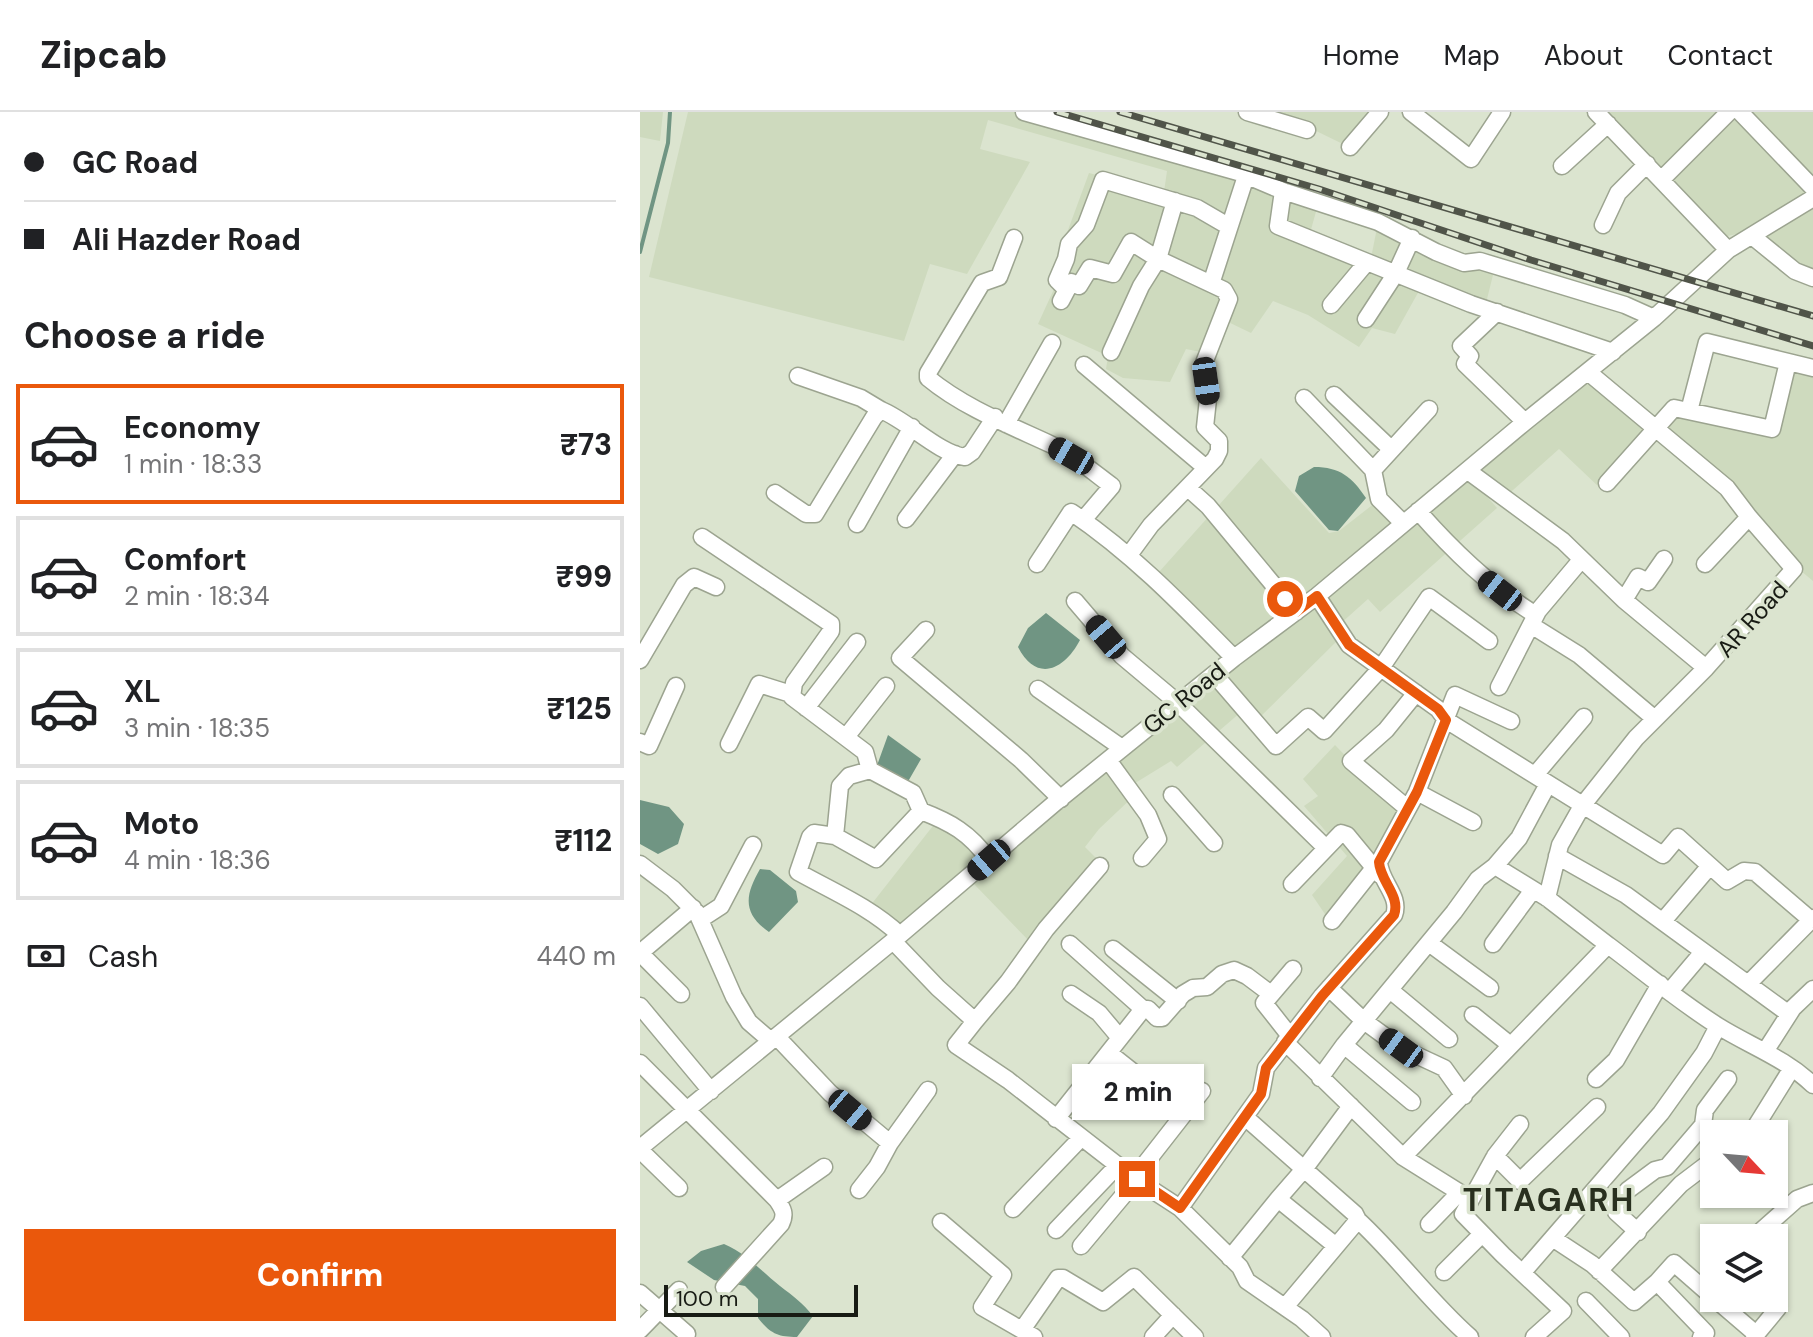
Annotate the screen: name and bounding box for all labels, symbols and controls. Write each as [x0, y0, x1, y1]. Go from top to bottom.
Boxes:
text: Zipcab [40, 30, 167, 80]
text: Home [1323, 37, 1399, 74]
text: Map [1443, 37, 1500, 74]
text: About [1544, 37, 1623, 74]
text: Contact [1667, 37, 1773, 74]
text: GC Road [72, 143, 198, 182]
text: Ali Hazder Road [72, 220, 301, 259]
text: Choose a ride [24, 312, 265, 359]
car [1191, 356, 1221, 406]
icon: car [28, 408, 100, 480]
text: Economy [124, 408, 261, 447]
text: ₹73 [560, 425, 612, 464]
car [1044, 434, 1098, 478]
text: 1 min · 18:33 [124, 447, 262, 481]
icon: car [28, 540, 100, 612]
text: Comfort [124, 540, 247, 579]
text: ₹99 [556, 557, 612, 596]
car [1474, 567, 1526, 615]
street label: AR Road [1710, 574, 1794, 664]
text: 2 min · 18:34 [124, 579, 270, 613]
route start [1267, 581, 1303, 617]
car [1081, 611, 1131, 663]
street label: GC Road [1136, 655, 1232, 741]
icon: car [28, 672, 100, 744]
text: XL [124, 672, 161, 711]
text: ₹125 [547, 689, 612, 728]
text: 3 min · 18:35 [124, 711, 270, 745]
icon: car [28, 804, 100, 876]
text: Moto [124, 804, 199, 843]
text: ₹112 [554, 821, 612, 860]
car [963, 835, 1015, 885]
text: 4 min · 18:36 [124, 843, 271, 877]
icon: cash [24, 934, 68, 978]
text: Cash [88, 937, 158, 976]
text: 440 m [537, 939, 616, 973]
car [1375, 1024, 1427, 1072]
callout: 2 min [1071, 1063, 1203, 1119]
text: 2 min [1103, 1075, 1173, 1109]
car [824, 1085, 876, 1135]
north arrow [1700, 1120, 1788, 1208]
map controls [1700, 1120, 1788, 1312]
route end [1119, 1161, 1155, 1197]
district label: TITAGARH [1463, 1179, 1635, 1221]
button: layers [1700, 1224, 1788, 1312]
button: Confirm [24, 1229, 616, 1321]
scale bar [664, 1281, 858, 1317]
text: 100 m [676, 1284, 738, 1313]

